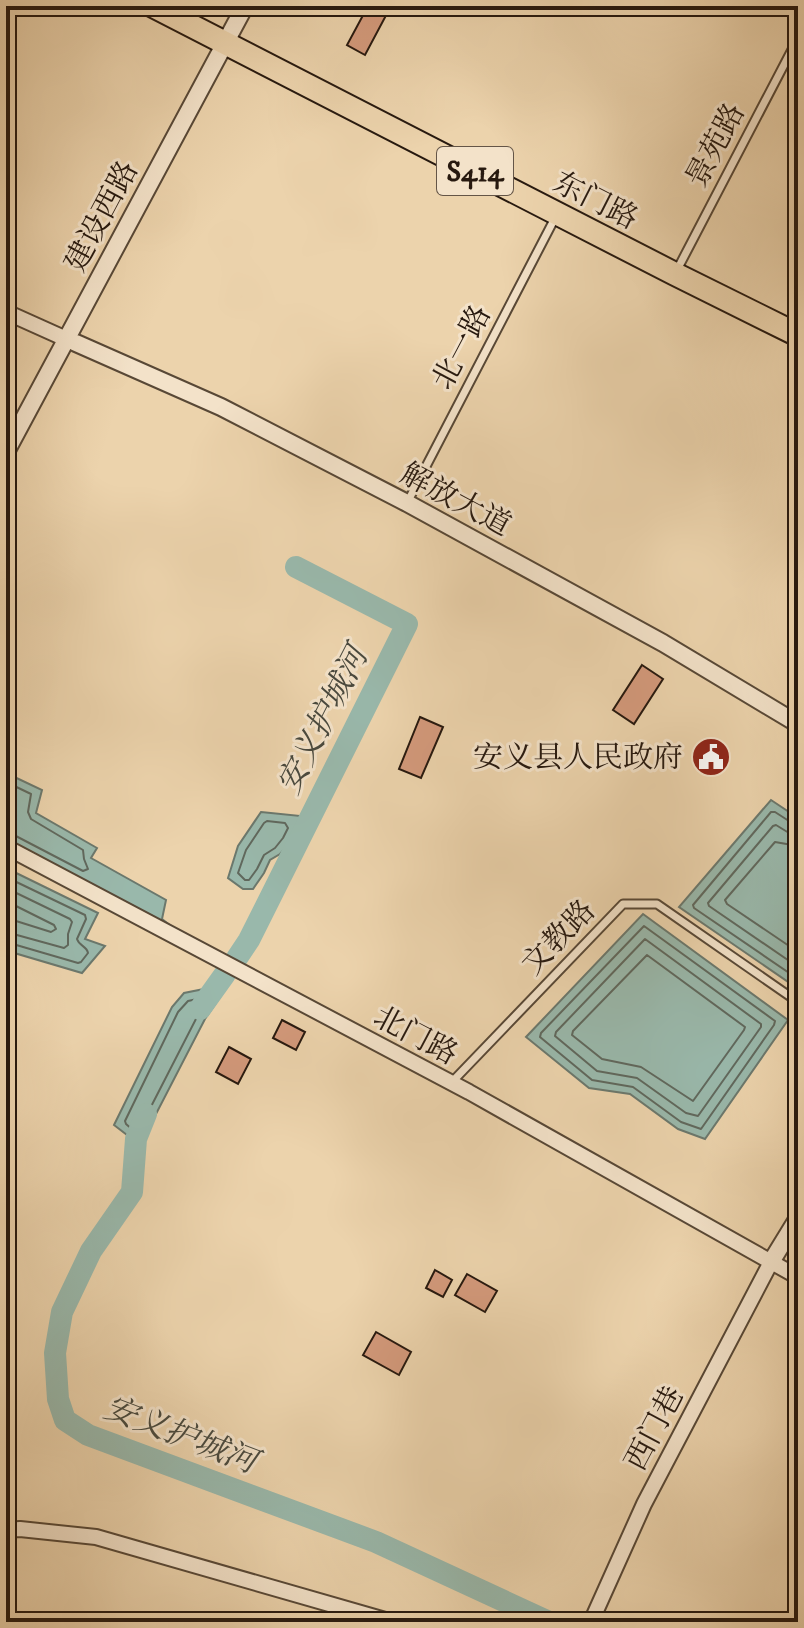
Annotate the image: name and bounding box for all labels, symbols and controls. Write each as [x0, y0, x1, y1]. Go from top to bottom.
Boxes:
street label: 景苑路 [679, 97, 754, 194]
road number: S414 [437, 147, 513, 195]
street label: 建设西路 [58, 155, 147, 278]
street label: 东门路 [547, 164, 644, 238]
street label: 北一路 [425, 299, 500, 396]
street label: 解放大道 [394, 456, 517, 545]
water label: 安义护城河 [270, 636, 380, 801]
public building icon: 安义县人民政府 [690, 736, 732, 778]
place label: 安义县人民政府 [473, 740, 683, 777]
street label: 文教路 [515, 893, 604, 983]
street label: 北门路 [367, 999, 464, 1074]
street label: 西门巷 [618, 1380, 693, 1477]
water label: 安义护城河 [98, 1389, 267, 1485]

